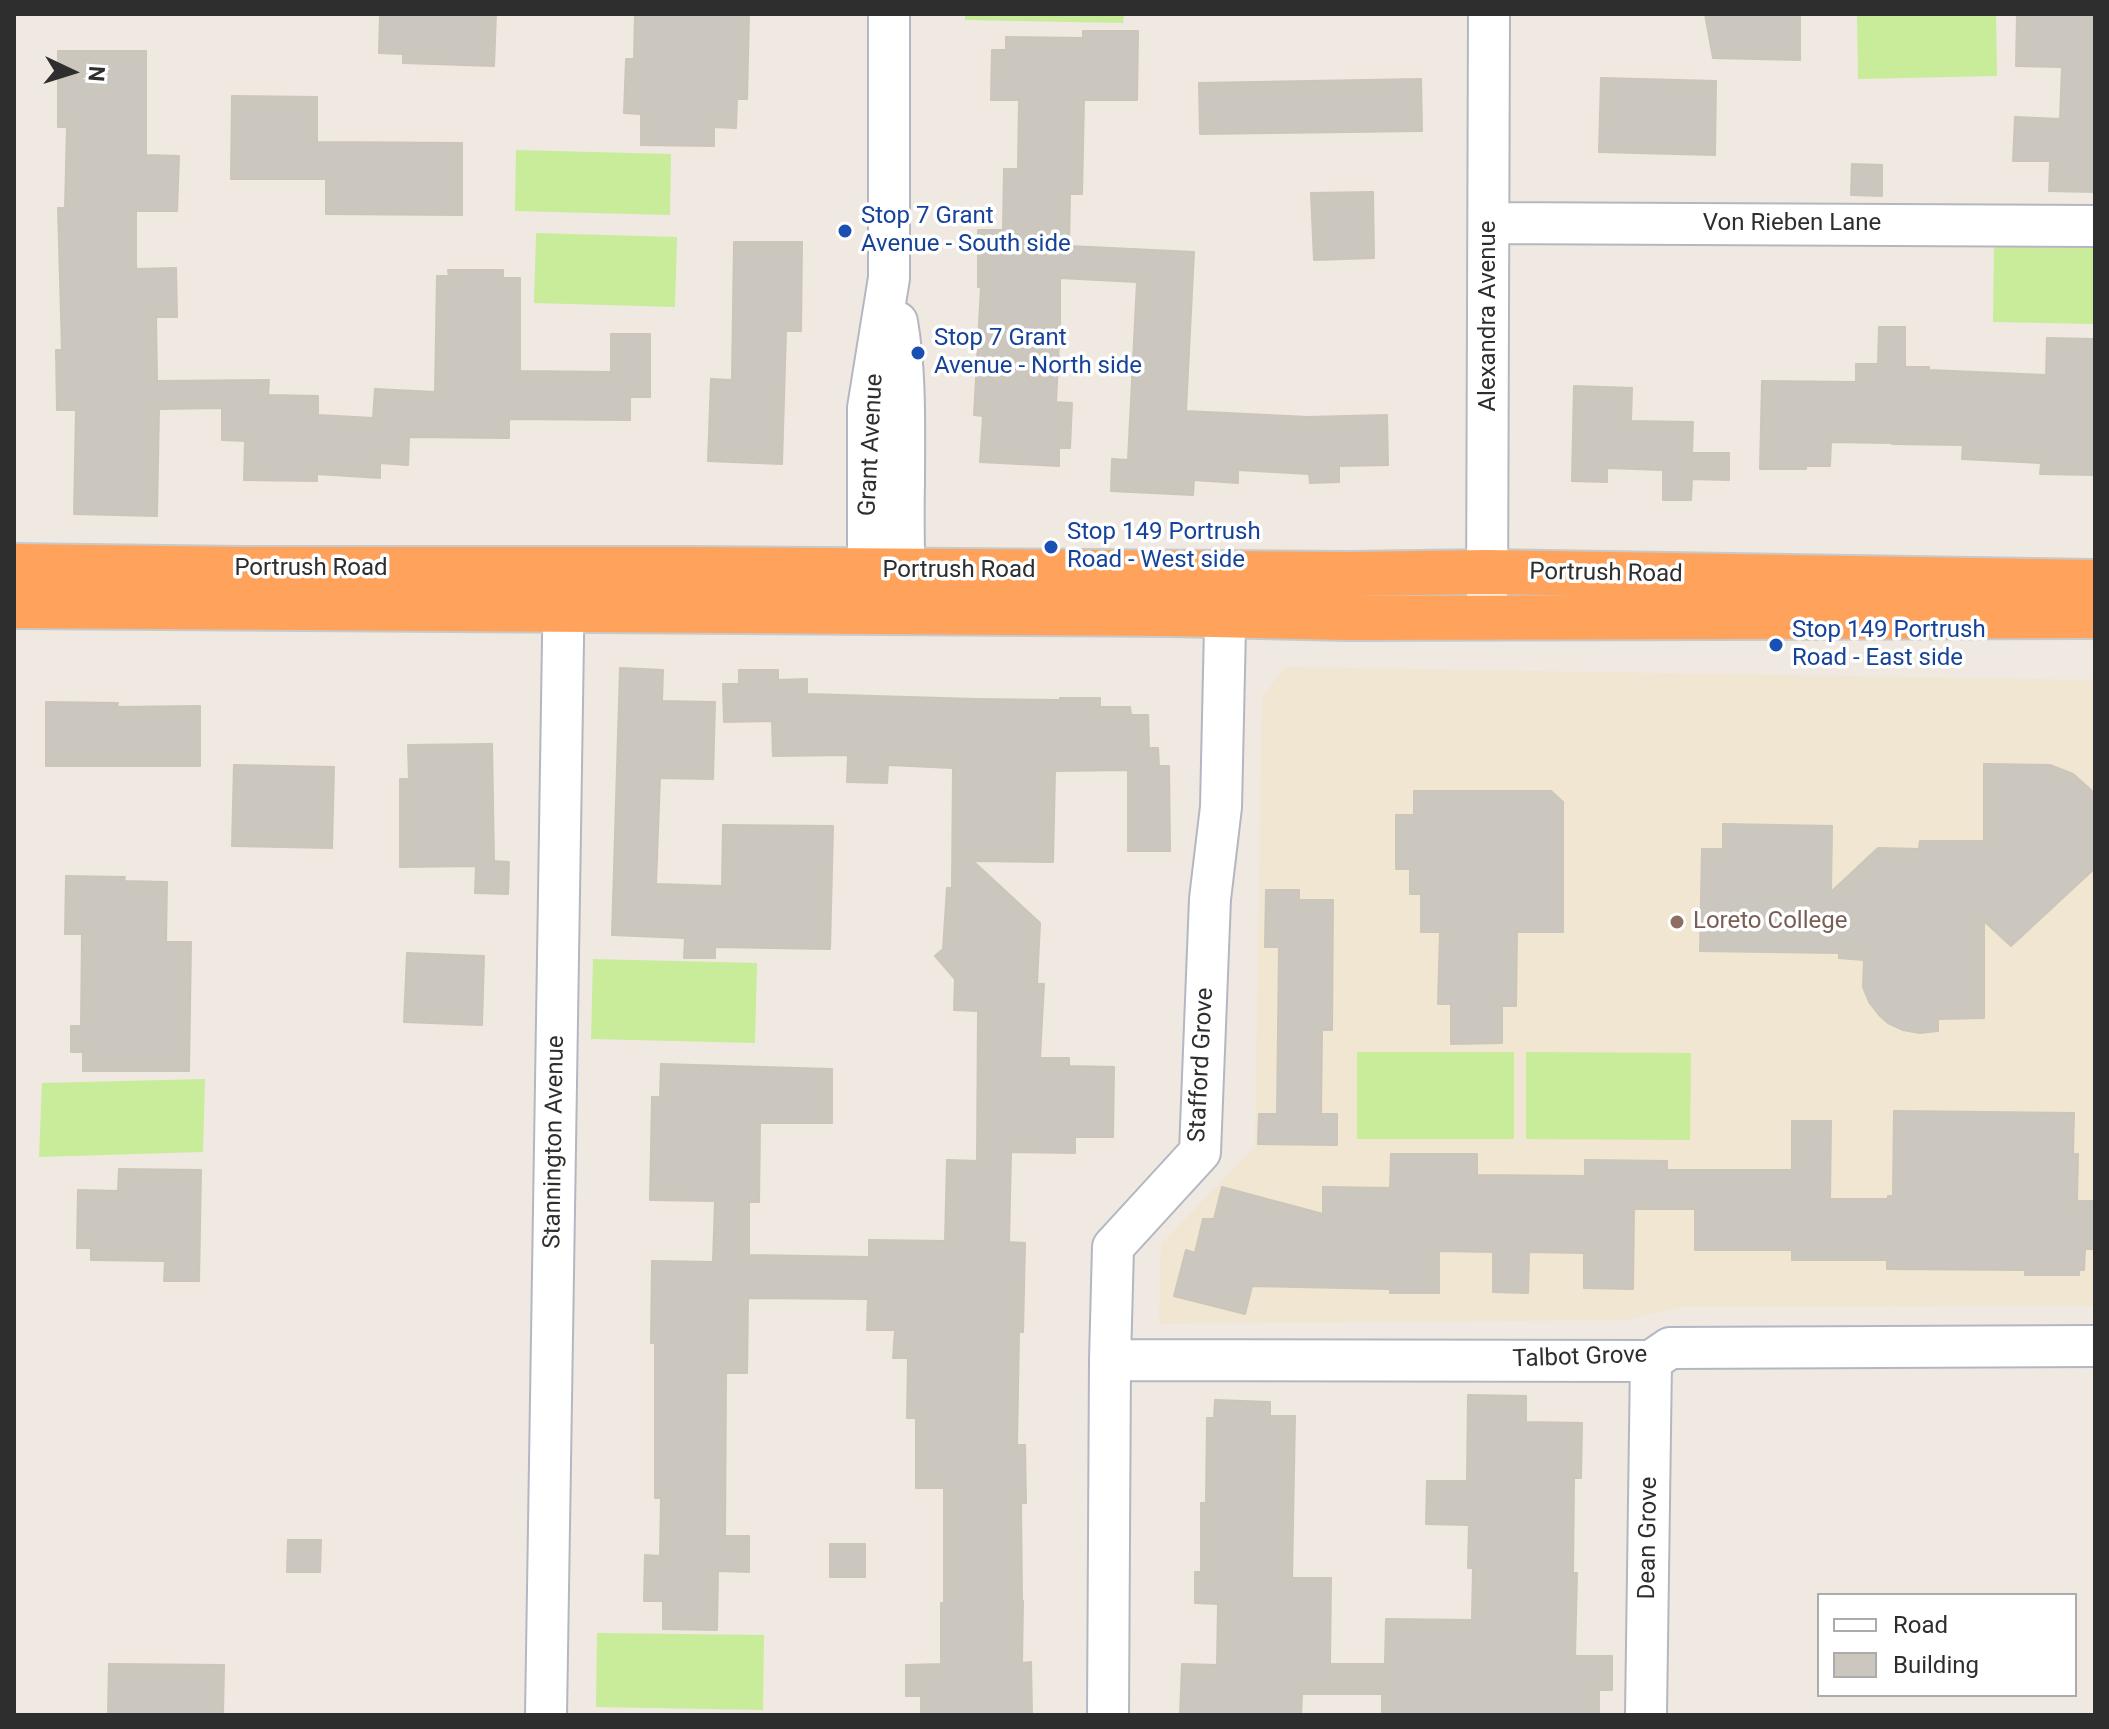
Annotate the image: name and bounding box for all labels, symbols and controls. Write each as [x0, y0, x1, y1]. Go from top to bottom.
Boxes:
north arrow [32, 32, 112, 112]
text: N [83, 65, 109, 82]
place label: Stop 7 Grant Avenue - South side [861, 203, 1071, 259]
street label: Von Rieben Lane [1703, 210, 1881, 238]
street label: Alexandra Avenue [1475, 220, 1503, 412]
marker: Stop 7 Grant Avenue - South side [836, 222, 854, 240]
place label: Stop 7 Grant Avenue - North side [934, 325, 1142, 381]
marker: Stop 7 Grant Avenue - North side [909, 344, 927, 362]
street label: Grant Avenue [854, 373, 890, 517]
place label: Stop 149 Portrush Road - West side [1067, 519, 1261, 575]
marker: Stop 149 Portrush Road - West side [1042, 538, 1060, 556]
street label: Portrush Road [234, 555, 388, 583]
street label: Portrush Road [882, 557, 1036, 585]
street label: Portrush Road [1529, 558, 1683, 590]
place label: Stop 149 Portrush Road - East side [1792, 617, 1986, 673]
marker: Stop 149 Portrush Road - East side [1767, 636, 1785, 654]
place label: Loreto College [1693, 908, 1847, 936]
marker: Loreto College [1668, 913, 1686, 931]
street label: Stafford Grove [1184, 987, 1220, 1143]
street label: Stannington Avenue [539, 1035, 571, 1249]
street label: Talbot Grove [1512, 1341, 1648, 1375]
street label: Dean Grove [1634, 1476, 1664, 1600]
legend [1817, 1593, 2077, 1697]
text: Road [1893, 1611, 1948, 1639]
text: Building [1893, 1651, 1979, 1679]

